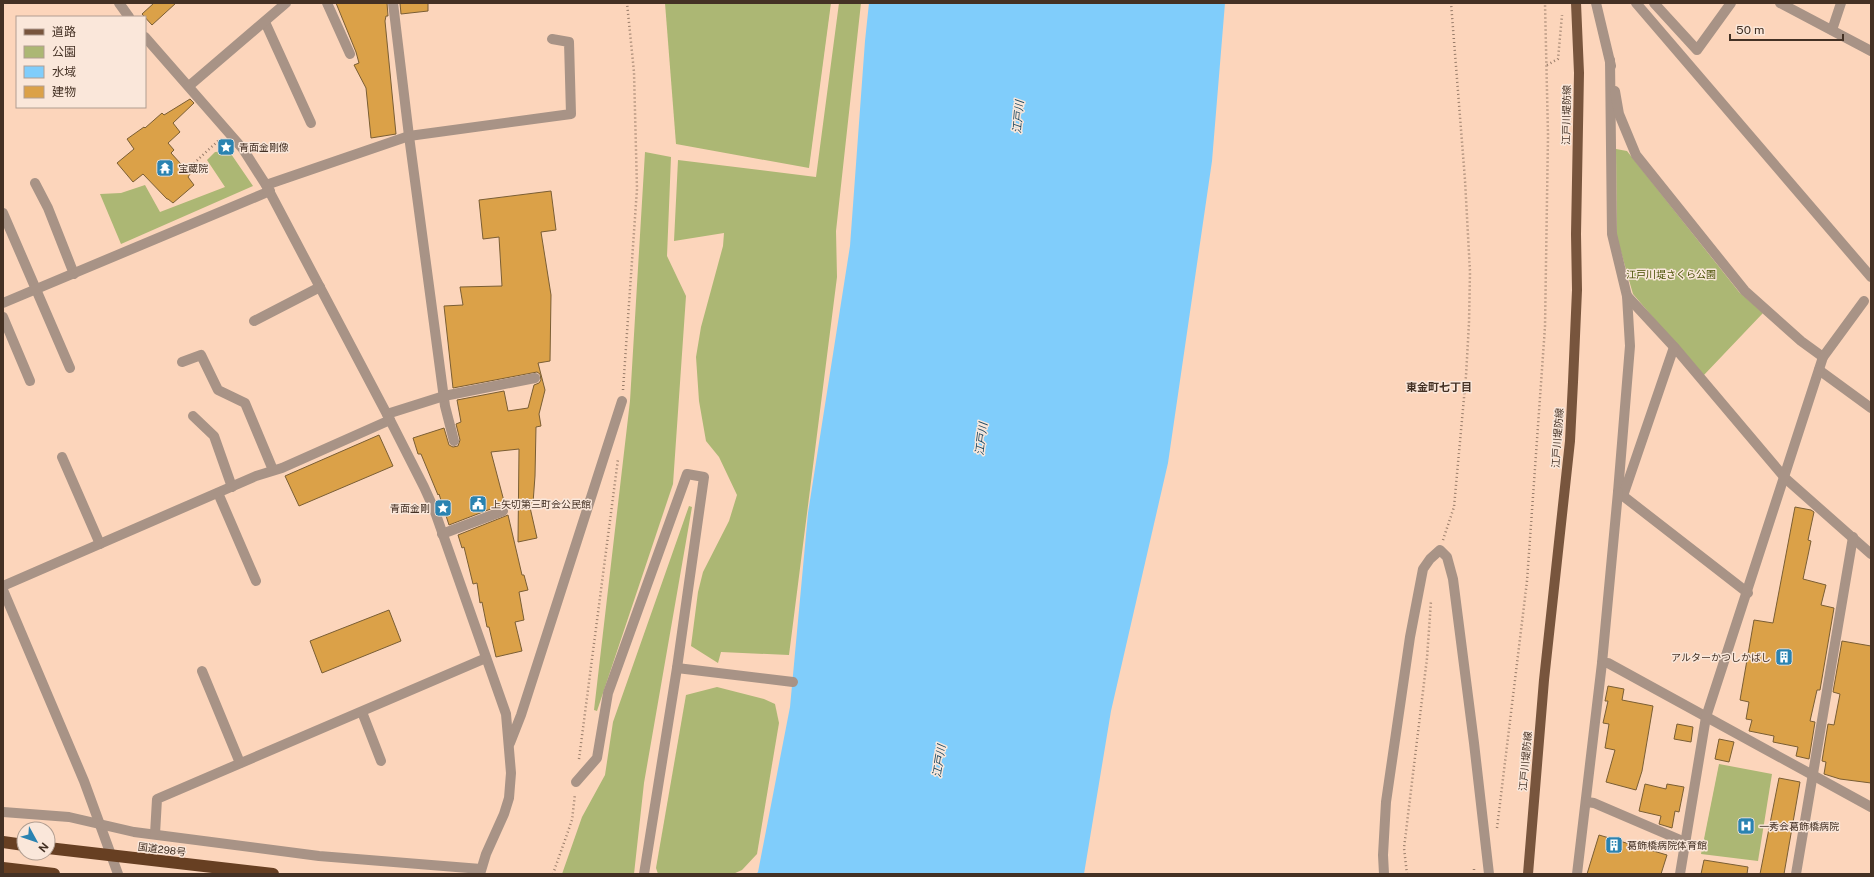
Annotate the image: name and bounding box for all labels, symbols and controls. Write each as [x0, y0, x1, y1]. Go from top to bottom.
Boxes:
legend [16, 16, 146, 108]
scale bar [1730, 16, 1843, 42]
text: 50 m [1736, 23, 1764, 37]
text: 道路 [52, 25, 76, 39]
text: 公園 [52, 45, 76, 59]
text: 水域 [52, 65, 76, 79]
text: 建物 [52, 85, 76, 99]
street label: 江戸川堤防線 [1559, 85, 1573, 145]
water label: 江戸川 [1011, 99, 1026, 134]
place icon: 青面金剛像 [216, 137, 236, 157]
place label: 青面金剛像 [239, 141, 289, 153]
temple icon: 宝蔵院 [155, 158, 175, 178]
place label: 宝蔵院 [178, 162, 208, 174]
park label: 江戸川堤さくら公園 [1626, 268, 1716, 280]
district label: 東金町七丁目 [1406, 381, 1472, 393]
street label: 江戸川堤防線 [1549, 408, 1565, 468]
water label: 江戸川 [973, 421, 989, 456]
public building icon: 上矢切第三町会公民館 [468, 494, 488, 514]
place icon: 青面金剛 [433, 498, 453, 518]
place label: 上矢切第三町会公民館 [491, 498, 591, 510]
place label: 青面金剛 [390, 502, 430, 514]
building icon: アルターかつしかばし [1774, 647, 1794, 667]
place label: アルターかつしかばし [1671, 651, 1771, 663]
street label: 江戸川堤防線 [1516, 731, 1534, 791]
water label: 江戸川 [930, 743, 948, 778]
hospital icon: 一秀会葛飾橋病院 [1736, 816, 1756, 836]
place label: 一秀会葛飾橋病院 [1759, 820, 1839, 832]
north arrow [16, 821, 56, 861]
building icon: 葛飾橋病院体育館 [1604, 835, 1624, 855]
place label: 葛飾橋病院体育館 [1627, 839, 1707, 851]
text: N [36, 840, 51, 855]
street label: 国道298号 [137, 840, 187, 858]

